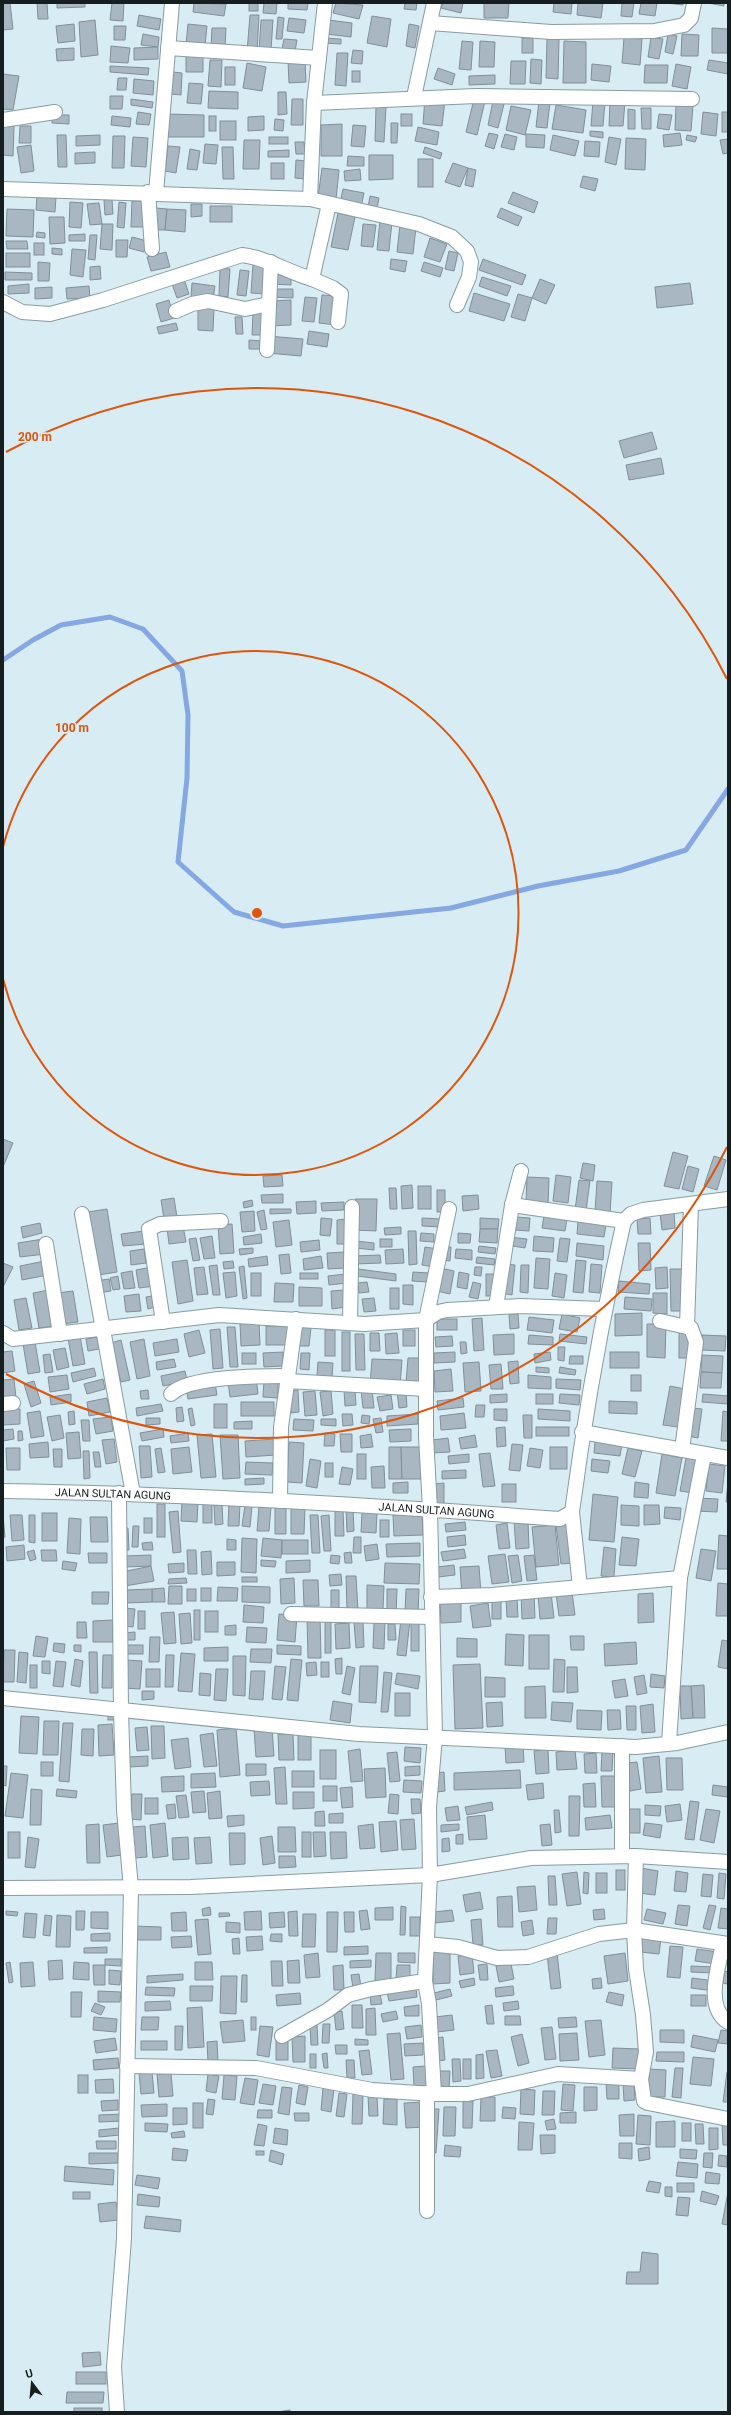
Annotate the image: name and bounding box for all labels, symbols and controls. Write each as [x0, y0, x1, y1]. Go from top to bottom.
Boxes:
text: 200 m [18, 430, 52, 444]
text: 100 m [55, 721, 89, 735]
centre of rings [250, 906, 264, 920]
street label: JALAN SULTAN AGUNG [55, 1486, 171, 1503]
street label: JALAN SULTAN AGUNG [378, 1500, 495, 1521]
north arrow [12, 2363, 52, 2403]
text: U [24, 2367, 35, 2381]

